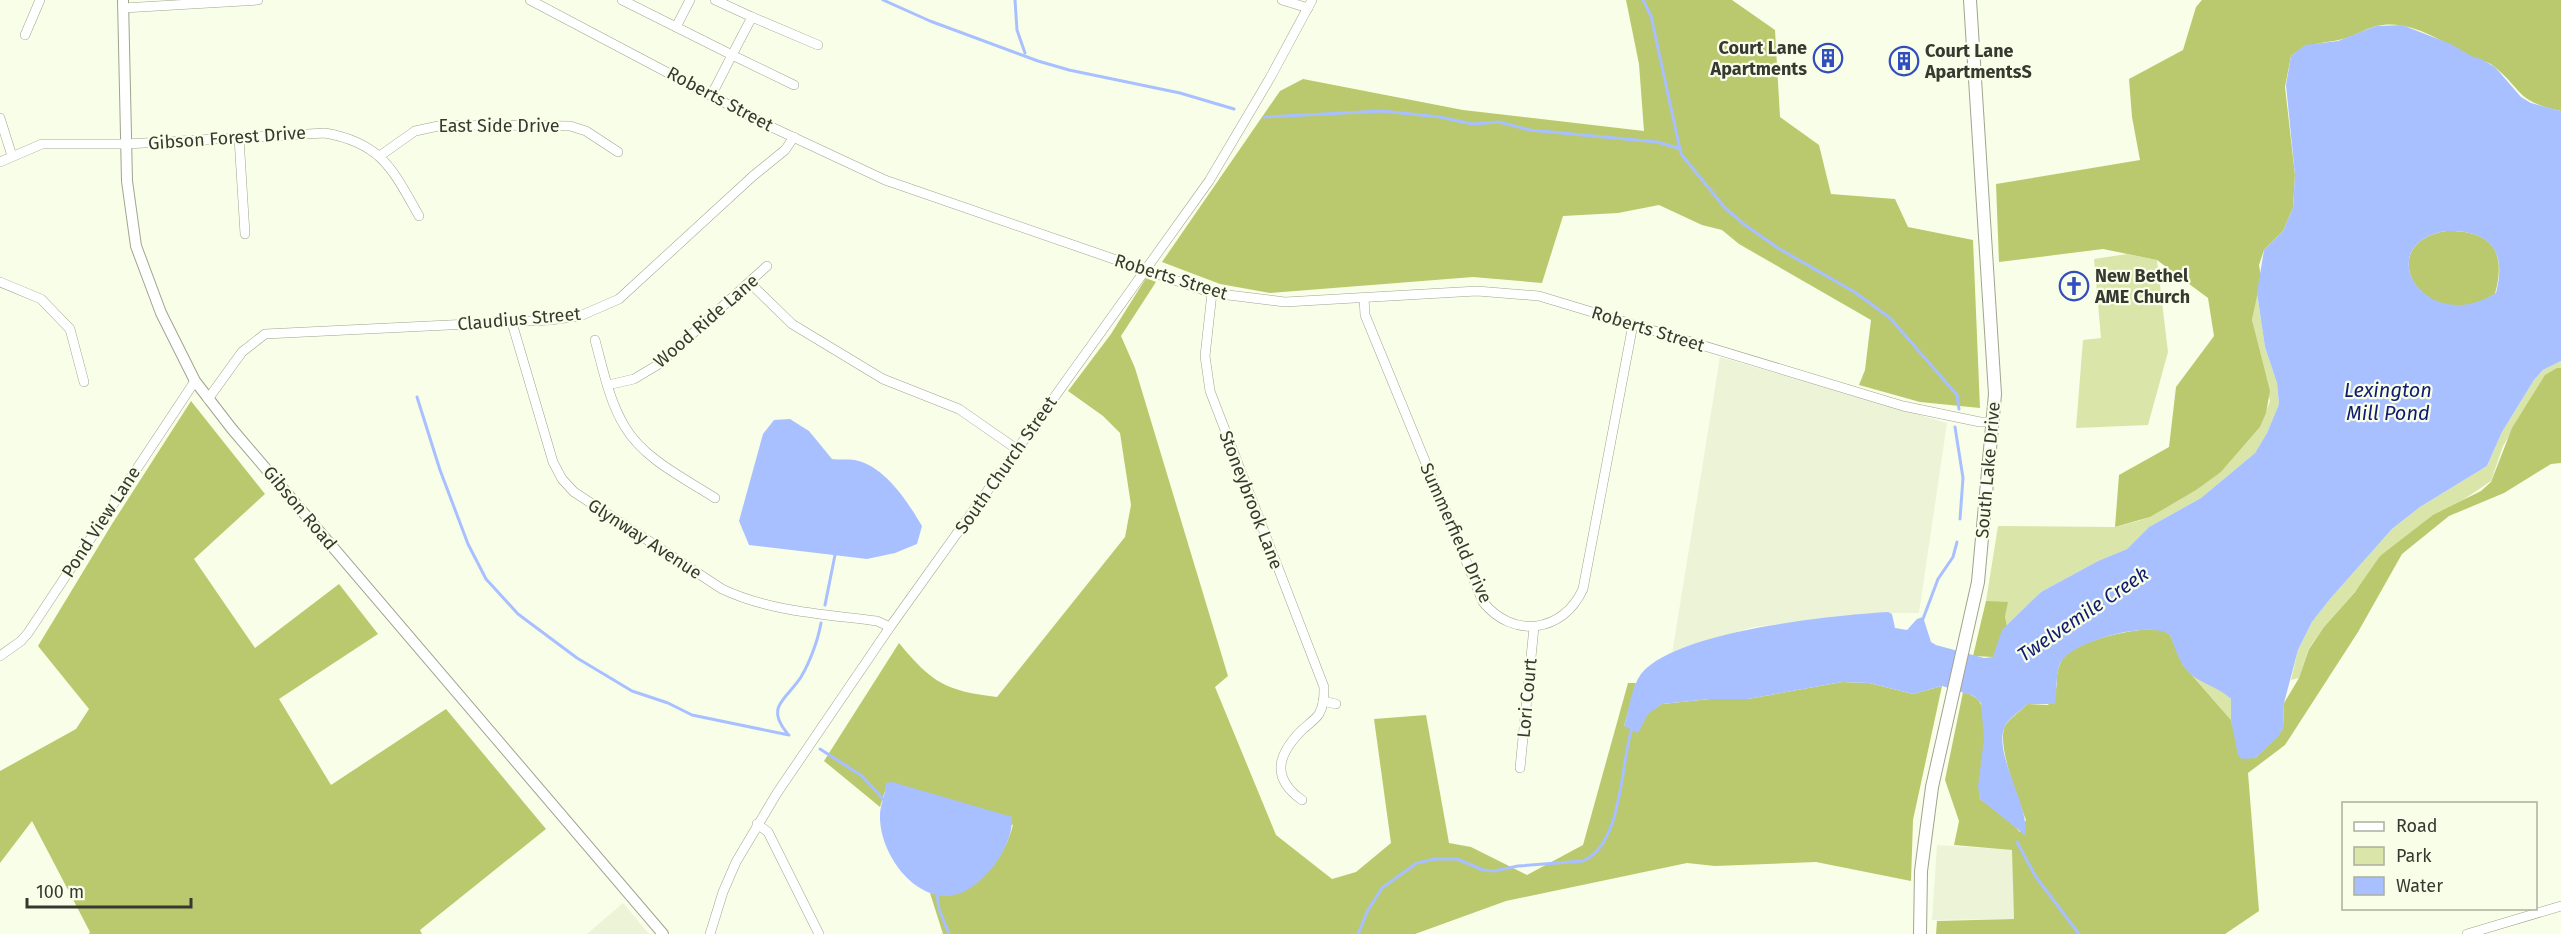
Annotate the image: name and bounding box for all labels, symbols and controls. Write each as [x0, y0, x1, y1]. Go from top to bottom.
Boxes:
place label: Court Lane Apartments [1710, 37, 1807, 80]
place label: Court Lane ApartmentsS [1924, 40, 2032, 83]
building icon: Court Lane Apartments [1812, 42, 1844, 74]
building icon: Court Lane ApartmentsS [1888, 45, 1920, 77]
street label: Roberts Street [663, 62, 777, 136]
street label: East Side Drive [438, 115, 560, 137]
street label: Gibson Forest Drive [147, 122, 307, 154]
street label: Roberts Street [1112, 249, 1231, 305]
place label: New Bethel AME Church [2094, 265, 2190, 308]
street label: Wood Ride Lane [649, 270, 763, 372]
church icon: New Bethel AME Church [2058, 270, 2090, 302]
street label: Roberts Street [1589, 301, 1708, 357]
street label: Claudius Street [456, 303, 582, 335]
water label: Lexington Mill Pond [2344, 378, 2432, 425]
street label: South Church Street [950, 392, 1062, 538]
street label: South Lake Drive [1971, 401, 2005, 539]
street label: Stoneybrook Lane [1214, 428, 1288, 572]
street label: Summerfield Drive [1415, 460, 1497, 606]
street label: Pond View Lane [57, 462, 145, 582]
street label: Gibson Road [259, 462, 341, 554]
street label: Glynway Avenue [584, 494, 706, 584]
water label: Twelvemile Creek [2013, 561, 2153, 667]
street label: Lori Court [1513, 657, 1541, 739]
legend [2342, 802, 2537, 910]
text: Road [2396, 815, 2438, 837]
text: Park [2396, 845, 2432, 867]
scale bar [27, 871, 190, 909]
text: Water [2396, 875, 2443, 897]
text: 100 m [36, 881, 84, 903]

